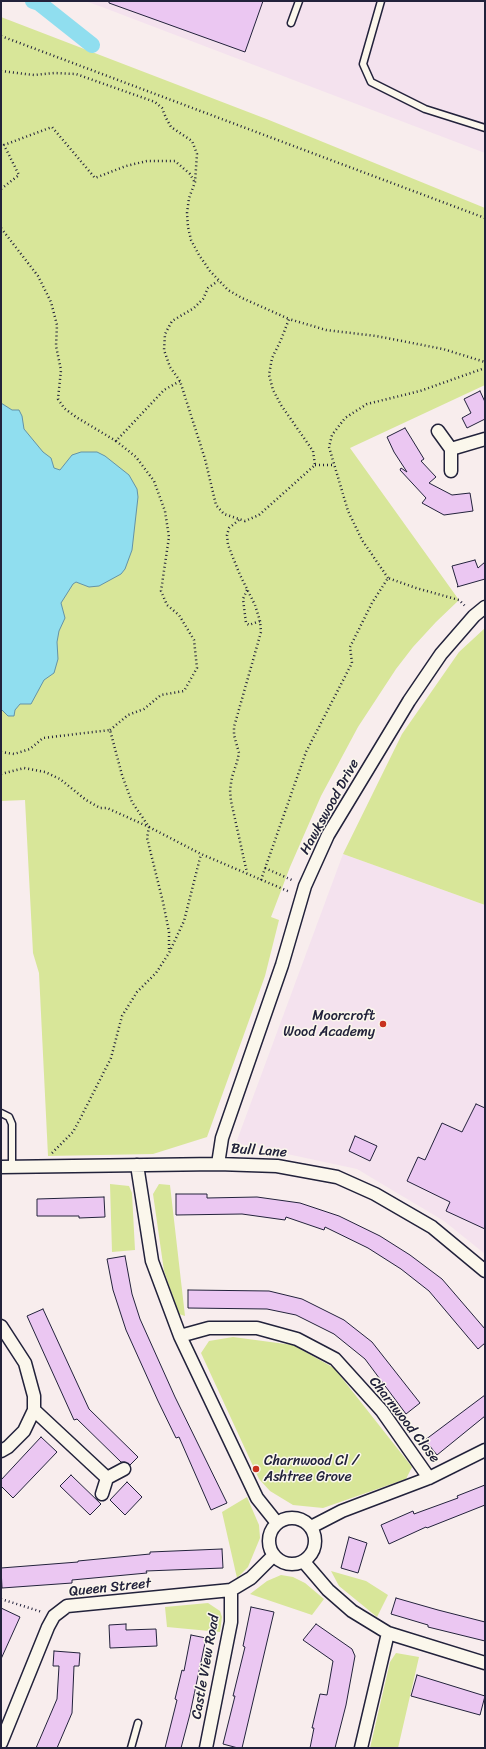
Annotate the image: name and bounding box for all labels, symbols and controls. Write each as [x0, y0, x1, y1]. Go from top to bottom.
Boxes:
street label: Hawkswood Drive [297, 756, 363, 858]
place label: Moorcroft Wood Academy [283, 1008, 375, 1040]
marker: Moorcroft Wood Academy [378, 1019, 388, 1029]
street label: Bull Lane [230, 1141, 288, 1161]
street label: Charnwood Close [365, 1374, 443, 1466]
place label: Charnwood Cl / Ashtree Grove [264, 1453, 358, 1486]
marker: Charnwood Cl / Ashtree Grove [251, 1464, 261, 1474]
street label: Queen Street [68, 1575, 152, 1601]
street label: Castle View Road [189, 1613, 223, 1721]

